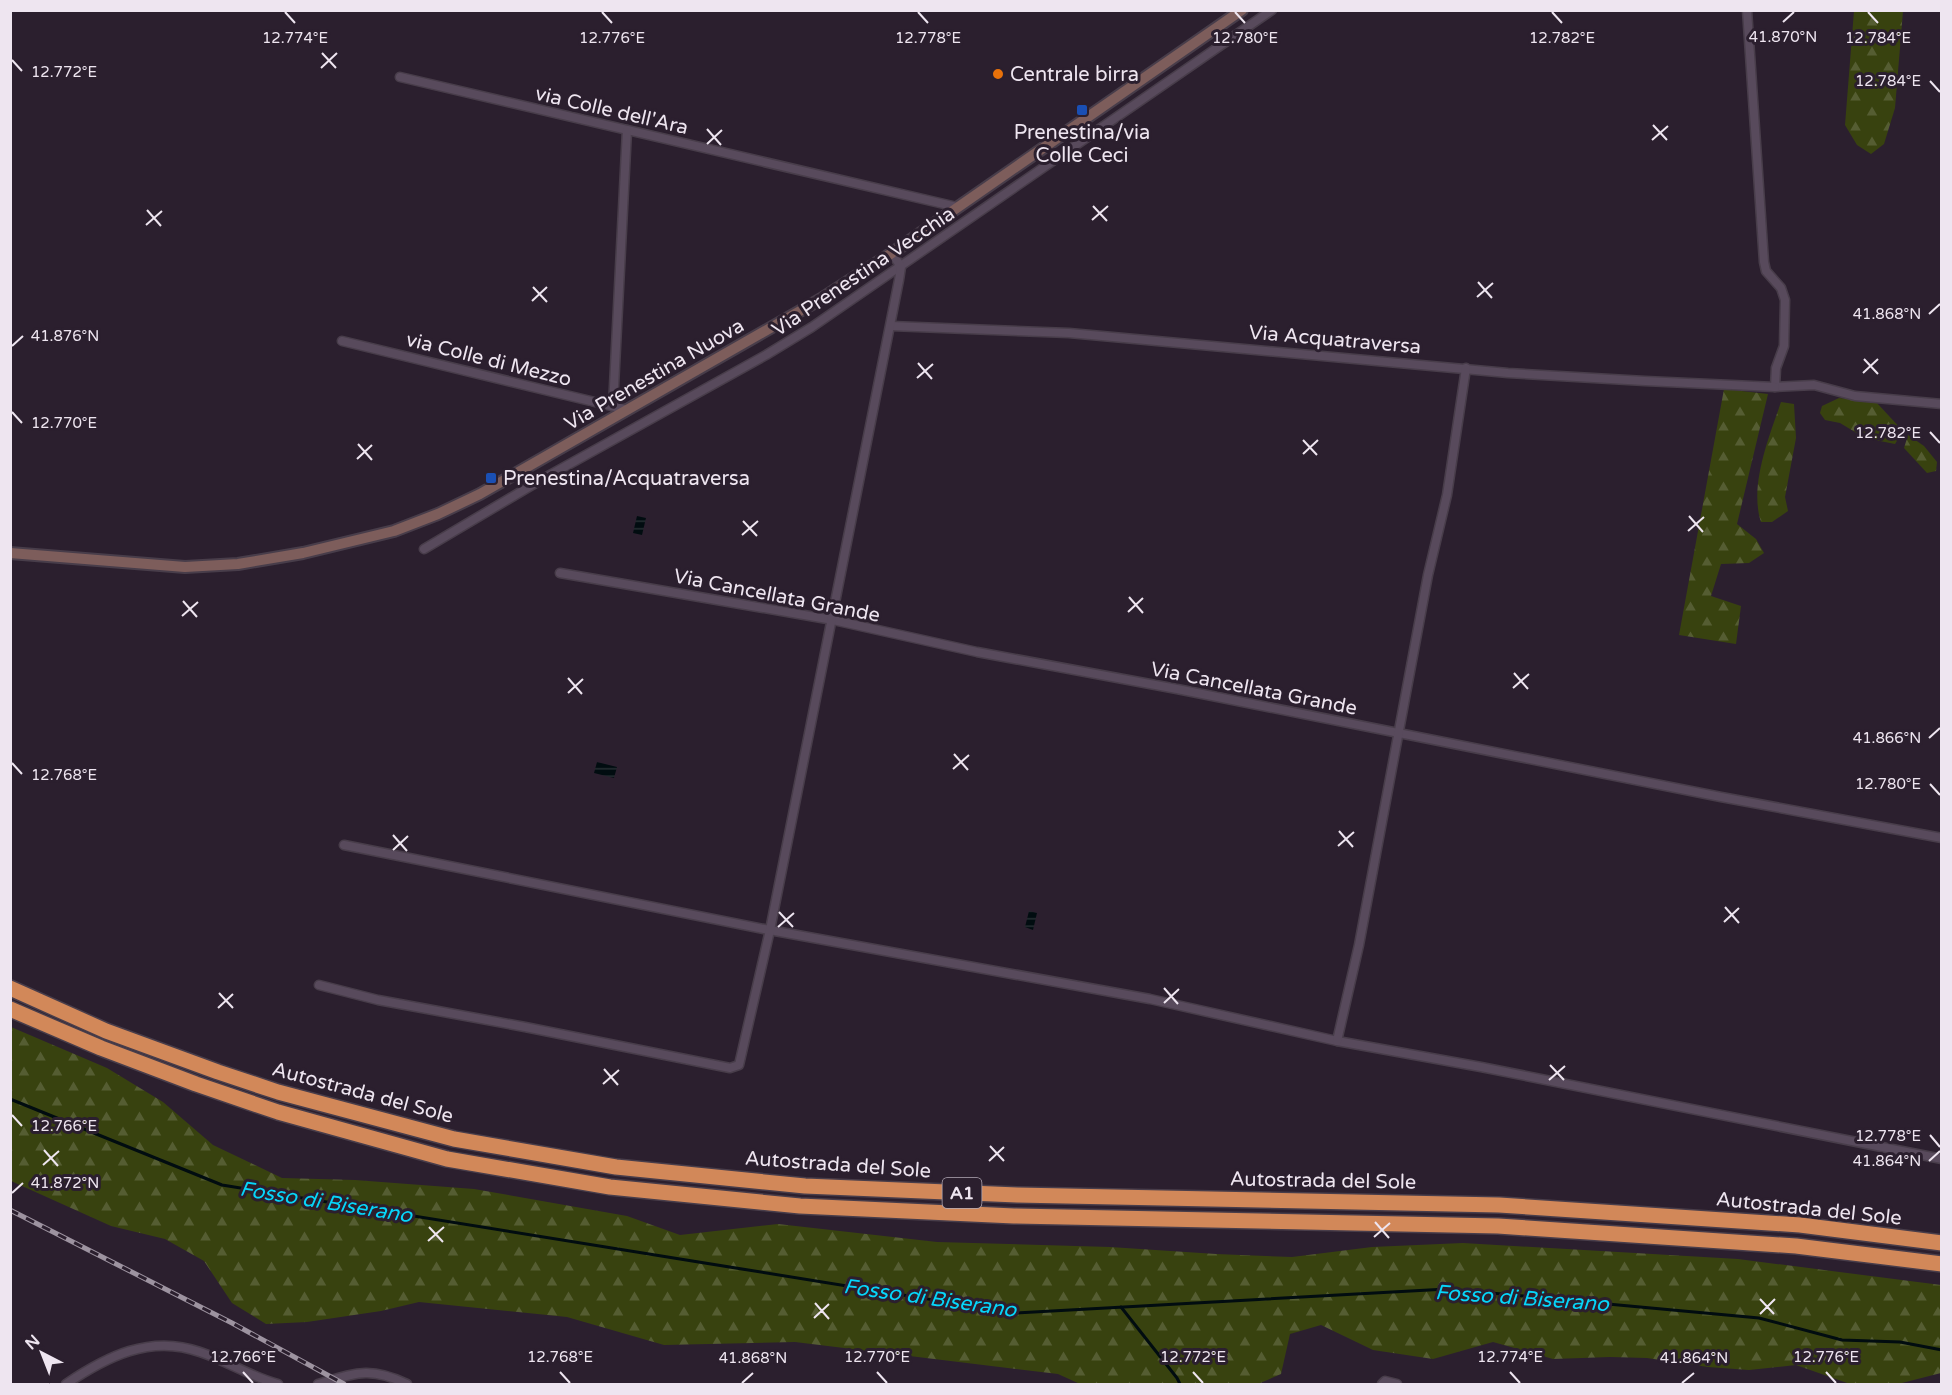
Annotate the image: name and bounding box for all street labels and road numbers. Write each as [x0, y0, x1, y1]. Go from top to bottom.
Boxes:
street label: via Colle dell'Ara [533, 82, 691, 140]
street label: Via Prenestina Vecchia [768, 202, 959, 342]
street label: Via Prenestina Nuova [561, 314, 748, 436]
street label: Via Acquatraversa [1248, 321, 1422, 359]
street label: via Colle di Mezzo [404, 328, 574, 392]
street label: Via Cancellata Grande [672, 564, 882, 628]
street label: Via Cancellata Grande [1149, 657, 1359, 721]
street label: Autostrada del Sole [270, 1057, 456, 1129]
street label: Autostrada del Sole [744, 1147, 932, 1183]
street label: Autostrada del Sole [1230, 1167, 1416, 1195]
road number: A1 [942, 1178, 982, 1208]
street label: Autostrada del Sole [1715, 1187, 1903, 1231]

